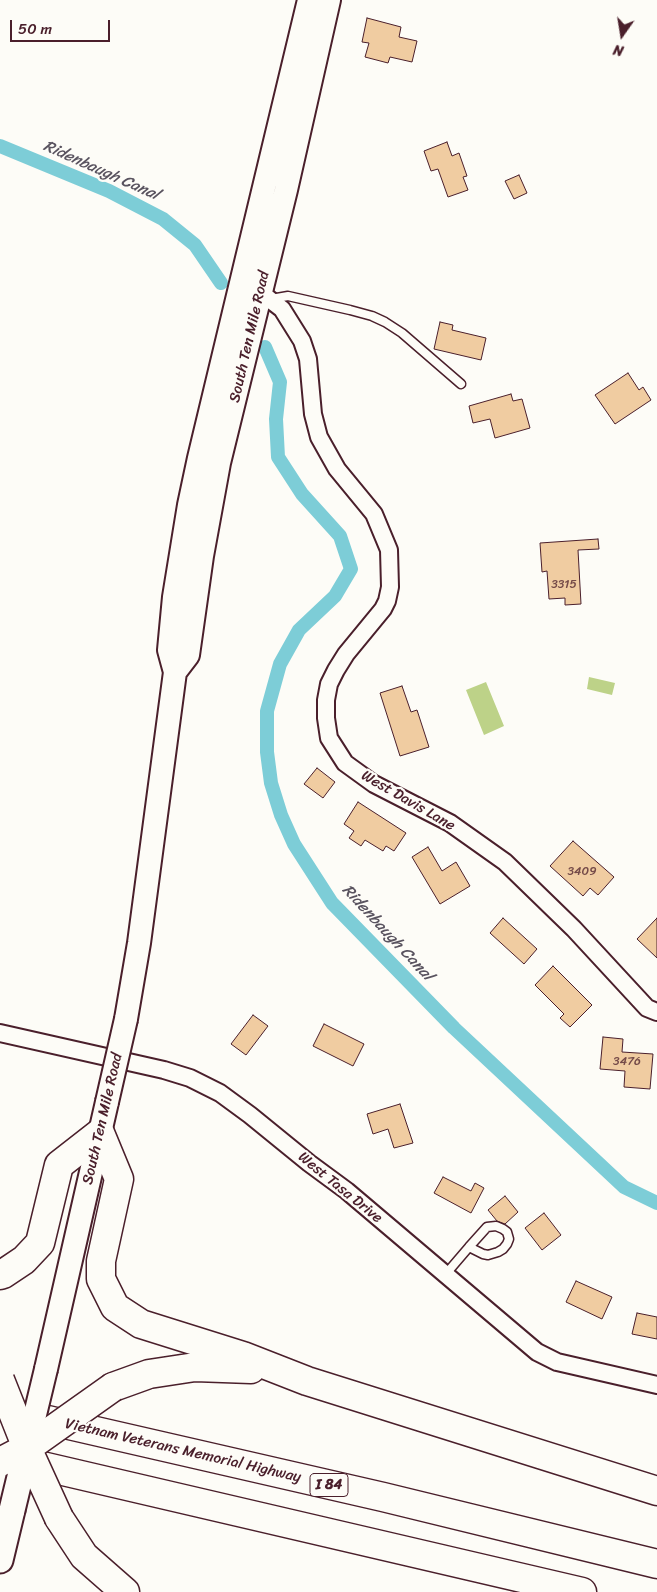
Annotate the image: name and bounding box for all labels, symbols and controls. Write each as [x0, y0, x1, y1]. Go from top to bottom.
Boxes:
scale bar [12, 10, 112, 42]
north arrow [597, 10, 647, 60]
text: 50 m [18, 16, 52, 42]
text: N [611, 37, 626, 63]
water label: Ridenbaugh Canal [40, 137, 162, 205]
street label: South Ten Mile Road [226, 269, 274, 405]
house number: 3315 [551, 578, 577, 592]
street label: West Davis Lane [358, 767, 458, 835]
house number: 3409 [567, 865, 597, 879]
water label: Ridenbaugh Canal [338, 881, 436, 985]
street label: South Ten Mile Road [79, 1051, 127, 1187]
house number: 3476 [613, 1055, 641, 1069]
street label: West Tasa Drive [294, 1148, 386, 1228]
street label: Vietnam Veterans Memorial Highway [63, 1415, 303, 1487]
road number: I 84 [310, 1474, 348, 1496]

